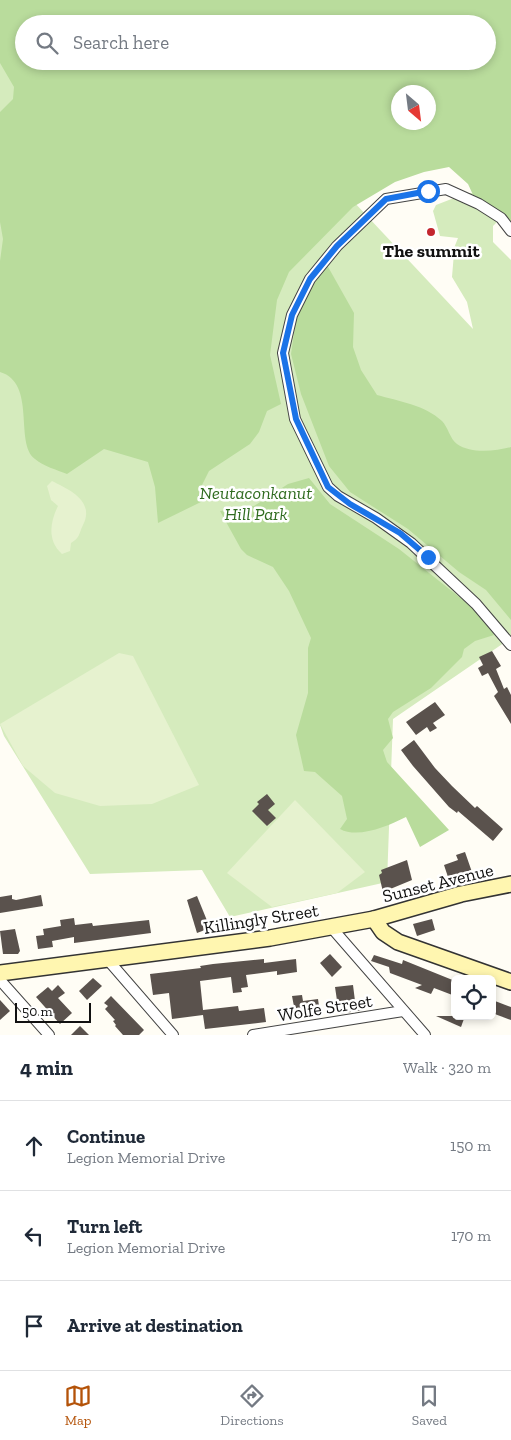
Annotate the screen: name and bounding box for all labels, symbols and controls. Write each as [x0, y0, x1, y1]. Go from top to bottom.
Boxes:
search box [15, 15, 496, 70]
icon: search [33, 29, 61, 57]
text: Search here [73, 31, 169, 54]
north arrow [391, 85, 436, 130]
route start [417, 180, 440, 203]
marker: The summit [425, 226, 437, 238]
place label: The summit [382, 240, 480, 262]
park label: Neutaconkanut Hill Park [200, 482, 312, 525]
route end [417, 546, 440, 569]
street label: Sunset Avenue [380, 859, 496, 907]
street label: Killingly Street [202, 899, 320, 939]
map controls [451, 975, 496, 1020]
button: locate [451, 975, 496, 1020]
street label: Wolfe Street [276, 990, 374, 1026]
scale bar [15, 1000, 91, 1023]
text: 50 m [22, 1003, 53, 1020]
text: 4 min [20, 1055, 73, 1080]
text: Walk · 320 m [403, 1058, 491, 1077]
text: Continue [67, 1125, 145, 1148]
icon: ahead [20, 1132, 48, 1160]
text: 150 m [450, 1136, 491, 1155]
text: Legion Memorial Drive [67, 1148, 225, 1167]
text: Turn left [67, 1215, 142, 1238]
icon: left [20, 1222, 48, 1250]
text: 170 m [451, 1226, 491, 1245]
text: Legion Memorial Drive [67, 1238, 225, 1257]
icon: arrive [20, 1312, 48, 1340]
text: Arrive at destination [67, 1314, 243, 1337]
tab: Map [64, 1382, 92, 1429]
tab: Directions [220, 1382, 284, 1429]
tab: Saved [412, 1382, 447, 1429]

